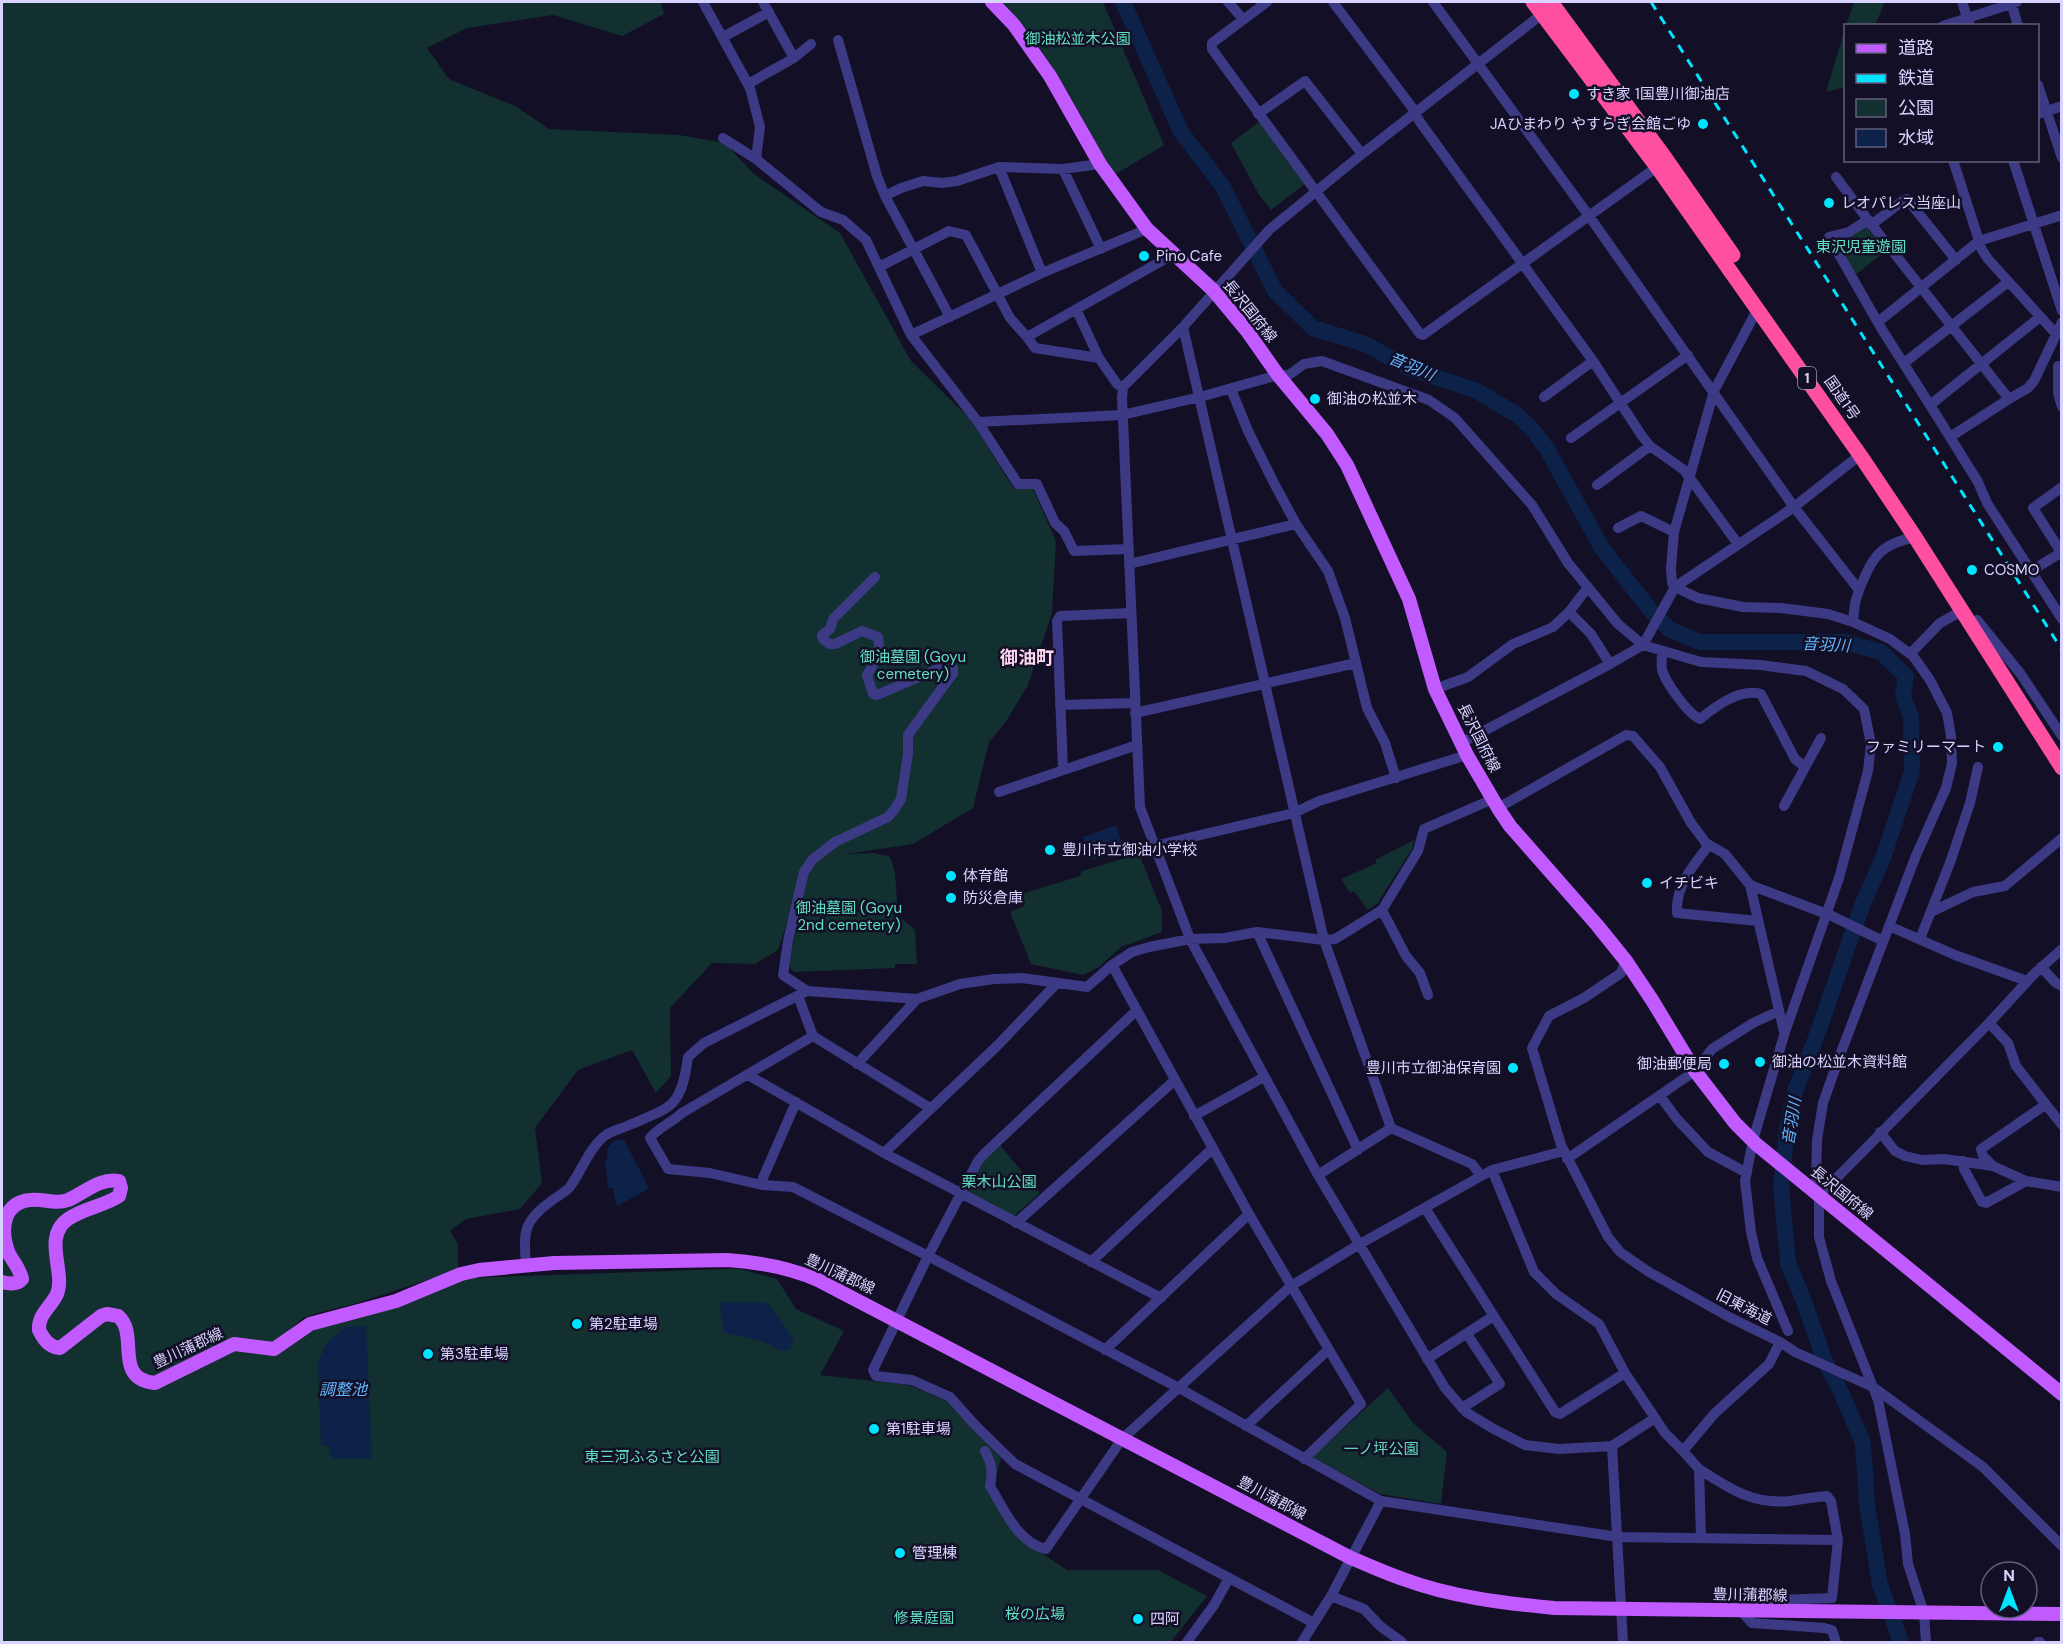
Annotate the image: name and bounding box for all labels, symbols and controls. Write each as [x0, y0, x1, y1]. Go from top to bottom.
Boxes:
legend [1844, 24, 2039, 162]
park label: 御油松並木公園 [1025, 29, 1131, 49]
text: 道路 [1898, 36, 1934, 60]
text: 鉄道 [1898, 66, 1934, 90]
place label: すき家 1国豊川御油店 [1586, 84, 1730, 104]
marker: すき家 1国豊川御油店 [1567, 87, 1581, 101]
text: 公園 [1898, 96, 1934, 120]
place label: JAひまわり やすらぎ会館ごゆ [1490, 114, 1691, 134]
marker: JAひまわり やすらぎ会館ごゆ [1696, 117, 1710, 131]
text: 水域 [1898, 126, 1934, 150]
place label: レオパレス当座山 [1841, 193, 1961, 213]
marker: レオパレス当座山 [1822, 196, 1836, 210]
park label: 東沢児童遊園 [1816, 237, 1906, 257]
place label: Pino Cafe [1156, 246, 1222, 266]
marker: Pino Cafe [1137, 249, 1151, 263]
street label: 長沢国府線 [1219, 276, 1281, 346]
water label: 音羽川 [1386, 347, 1440, 386]
road number: 1 [1798, 367, 1816, 389]
street label: 国道1号 [1820, 372, 1864, 424]
place label: 御油の松並木 [1327, 389, 1417, 409]
marker: 御油の松並木 [1308, 392, 1322, 406]
place label: COSMO [1984, 560, 2039, 580]
marker: COSMO [1965, 563, 1979, 577]
water label: 音羽川 [1801, 633, 1852, 656]
district label: 御油町 [999, 646, 1054, 670]
park label: 御油墓園 (Goyu cemetery) [860, 647, 966, 684]
street label: 長沢国府線 [1453, 700, 1505, 776]
place label: ファミリーマート [1866, 737, 1986, 757]
marker: ファミリーマート [1991, 740, 2005, 754]
place label: 豊川市立御油小学校 [1062, 840, 1197, 860]
marker: 豊川市立御油小学校 [1043, 843, 1057, 857]
place label: 体育館 [963, 866, 1008, 886]
marker: 体育館 [944, 869, 958, 883]
place label: イチビキ [1659, 873, 1719, 893]
marker: イチビキ [1640, 876, 1654, 890]
place label: 防災倉庫 [963, 888, 1023, 908]
marker: 防災倉庫 [944, 891, 958, 905]
park label: 御油墓園 (Goyu 2nd cemetery) [796, 898, 902, 935]
place label: 御油の松並木資料館 [1772, 1052, 1907, 1072]
place label: 御油郵便局 [1637, 1054, 1712, 1074]
marker: 御油の松並木資料館 [1753, 1055, 1767, 1069]
marker: 御油郵便局 [1717, 1057, 1731, 1071]
place label: 豊川市立御油保育園 [1366, 1058, 1501, 1078]
marker: 豊川市立御油保育園 [1506, 1061, 1520, 1075]
water label: 音羽川 [1777, 1094, 1806, 1146]
street label: 長沢国府線 [1807, 1162, 1877, 1224]
park label: 栗木山公園 [961, 1172, 1037, 1192]
street label: 豊川蒲郡線 [802, 1249, 878, 1299]
street label: 旧東海道 [1713, 1284, 1775, 1330]
place label: 第2駐車場 [589, 1314, 658, 1334]
marker: 第2駐車場 [570, 1317, 584, 1331]
street label: 豊川蒲郡線 [150, 1323, 226, 1373]
place label: 第3駐車場 [440, 1344, 509, 1364]
marker: 第3駐車場 [421, 1347, 435, 1361]
water label: 調整池 [319, 1379, 369, 1400]
place label: 第1駐車場 [886, 1419, 951, 1439]
marker: 第1駐車場 [867, 1422, 881, 1436]
park label: 一ノ坪公園 [1343, 1439, 1419, 1459]
park label: 東三河ふるさと公園 [584, 1447, 720, 1467]
street label: 豊川蒲郡線 [1234, 1472, 1310, 1524]
place label: 管理棟 [912, 1543, 957, 1563]
marker: 管理棟 [893, 1546, 907, 1560]
north arrow [1979, 1560, 2039, 1620]
text: N [2003, 1565, 2015, 1586]
street label: 豊川蒲郡線 [1712, 1584, 1788, 1606]
park label: 桜の広場 [1005, 1604, 1065, 1624]
park label: 修景庭園 [894, 1608, 954, 1628]
place label: 四阿 [1150, 1609, 1180, 1629]
marker: 四阿 [1131, 1612, 1145, 1626]

